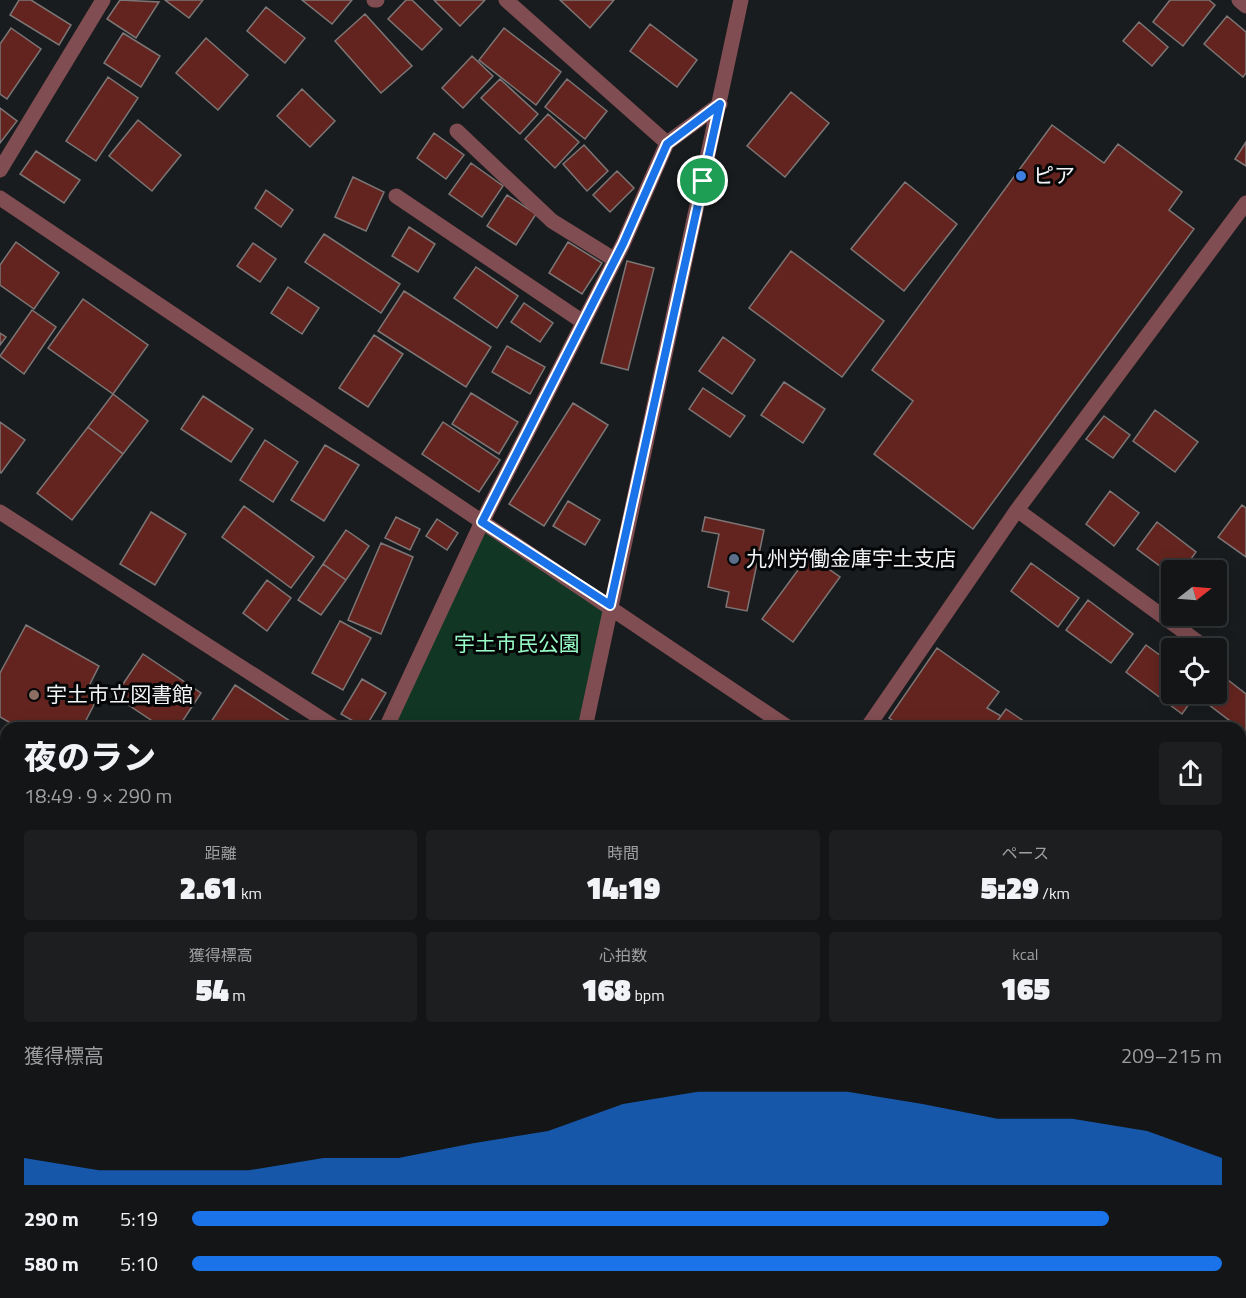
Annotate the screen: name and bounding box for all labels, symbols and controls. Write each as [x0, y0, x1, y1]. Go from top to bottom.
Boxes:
pin [677, 155, 728, 206]
place label: ピア [1033, 159, 1075, 191]
icon: arrive [686, 164, 719, 197]
marker: ピア [1014, 169, 1028, 183]
place label: 九州労働金庫宇土支店 [746, 542, 956, 574]
marker: 九州労働金庫宇土支店 [727, 552, 741, 566]
north arrow [1161, 560, 1227, 626]
map controls [1161, 560, 1227, 704]
park label: 宇土市民公園 [454, 627, 580, 659]
button: locate [1161, 638, 1227, 704]
place label: 宇土市立図書館 [46, 678, 193, 710]
marker: 宇土市立図書館 [27, 688, 41, 702]
text: 夜のラン [24, 732, 156, 782]
button: share [1159, 742, 1222, 805]
text: 18:49 · 9 × 290 m [24, 780, 172, 811]
text: 距離 [205, 841, 237, 865]
text: 時間 [607, 841, 639, 865]
text: ペース [1002, 841, 1049, 865]
text: 2.61 [179, 865, 237, 911]
text: 14:19 [586, 865, 660, 911]
text: 5:29 [981, 865, 1039, 911]
text: km [237, 881, 262, 905]
text: /km [1039, 881, 1070, 905]
text: kcal [1012, 942, 1038, 966]
text: 獲得標高 [189, 943, 253, 967]
text: 心拍数 [599, 943, 647, 967]
text: 165 [1001, 966, 1050, 1012]
text: 54 [196, 967, 229, 1013]
text: 168 [581, 967, 631, 1013]
text: m [229, 983, 246, 1007]
text: bpm [631, 983, 665, 1007]
text: 獲得標高 [24, 1040, 104, 1071]
text: 209–215 m [1121, 1040, 1222, 1071]
text: 290 m [24, 1203, 79, 1234]
text: 5:19 [120, 1203, 158, 1234]
text: 580 m [24, 1248, 79, 1279]
text: 5:10 [120, 1248, 158, 1279]

